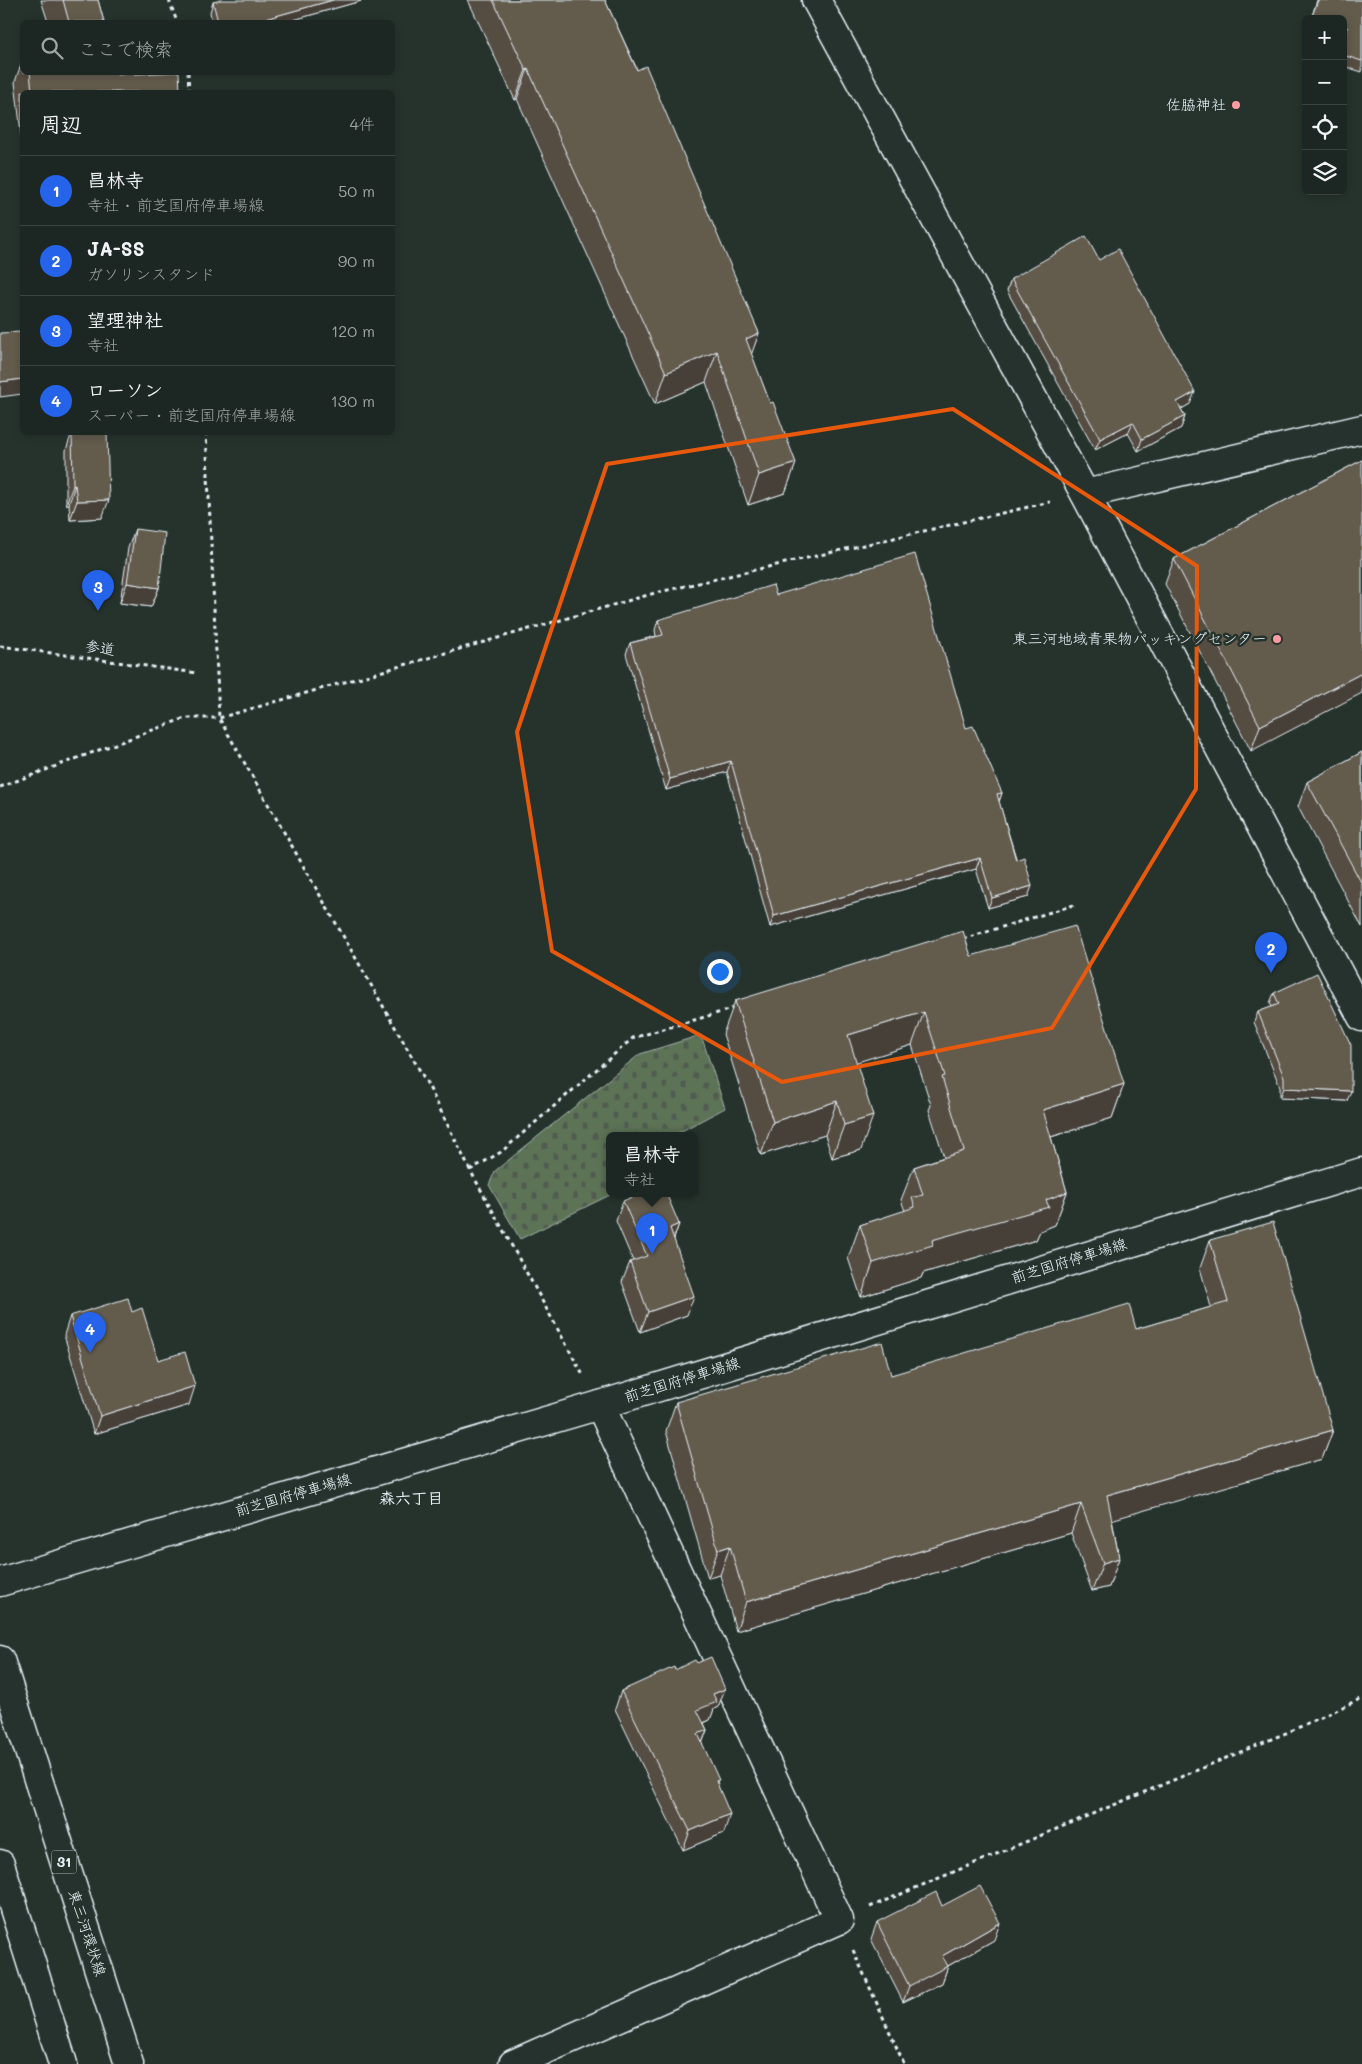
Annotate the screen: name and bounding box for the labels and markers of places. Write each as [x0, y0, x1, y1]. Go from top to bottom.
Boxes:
place label: 佐脇神社 [1166, 94, 1226, 114]
marker: 佐脇神社 [1230, 99, 1242, 111]
pin: 3 [82, 570, 114, 611]
place label: 東三河地域青果物パッキングセンター [1013, 628, 1267, 648]
marker: 東三河地域青果物パッキングセンター [1271, 633, 1283, 645]
pin: 2 [1255, 932, 1287, 973]
pin: 1 [636, 1213, 668, 1254]
pin: 4 [74, 1312, 106, 1353]

